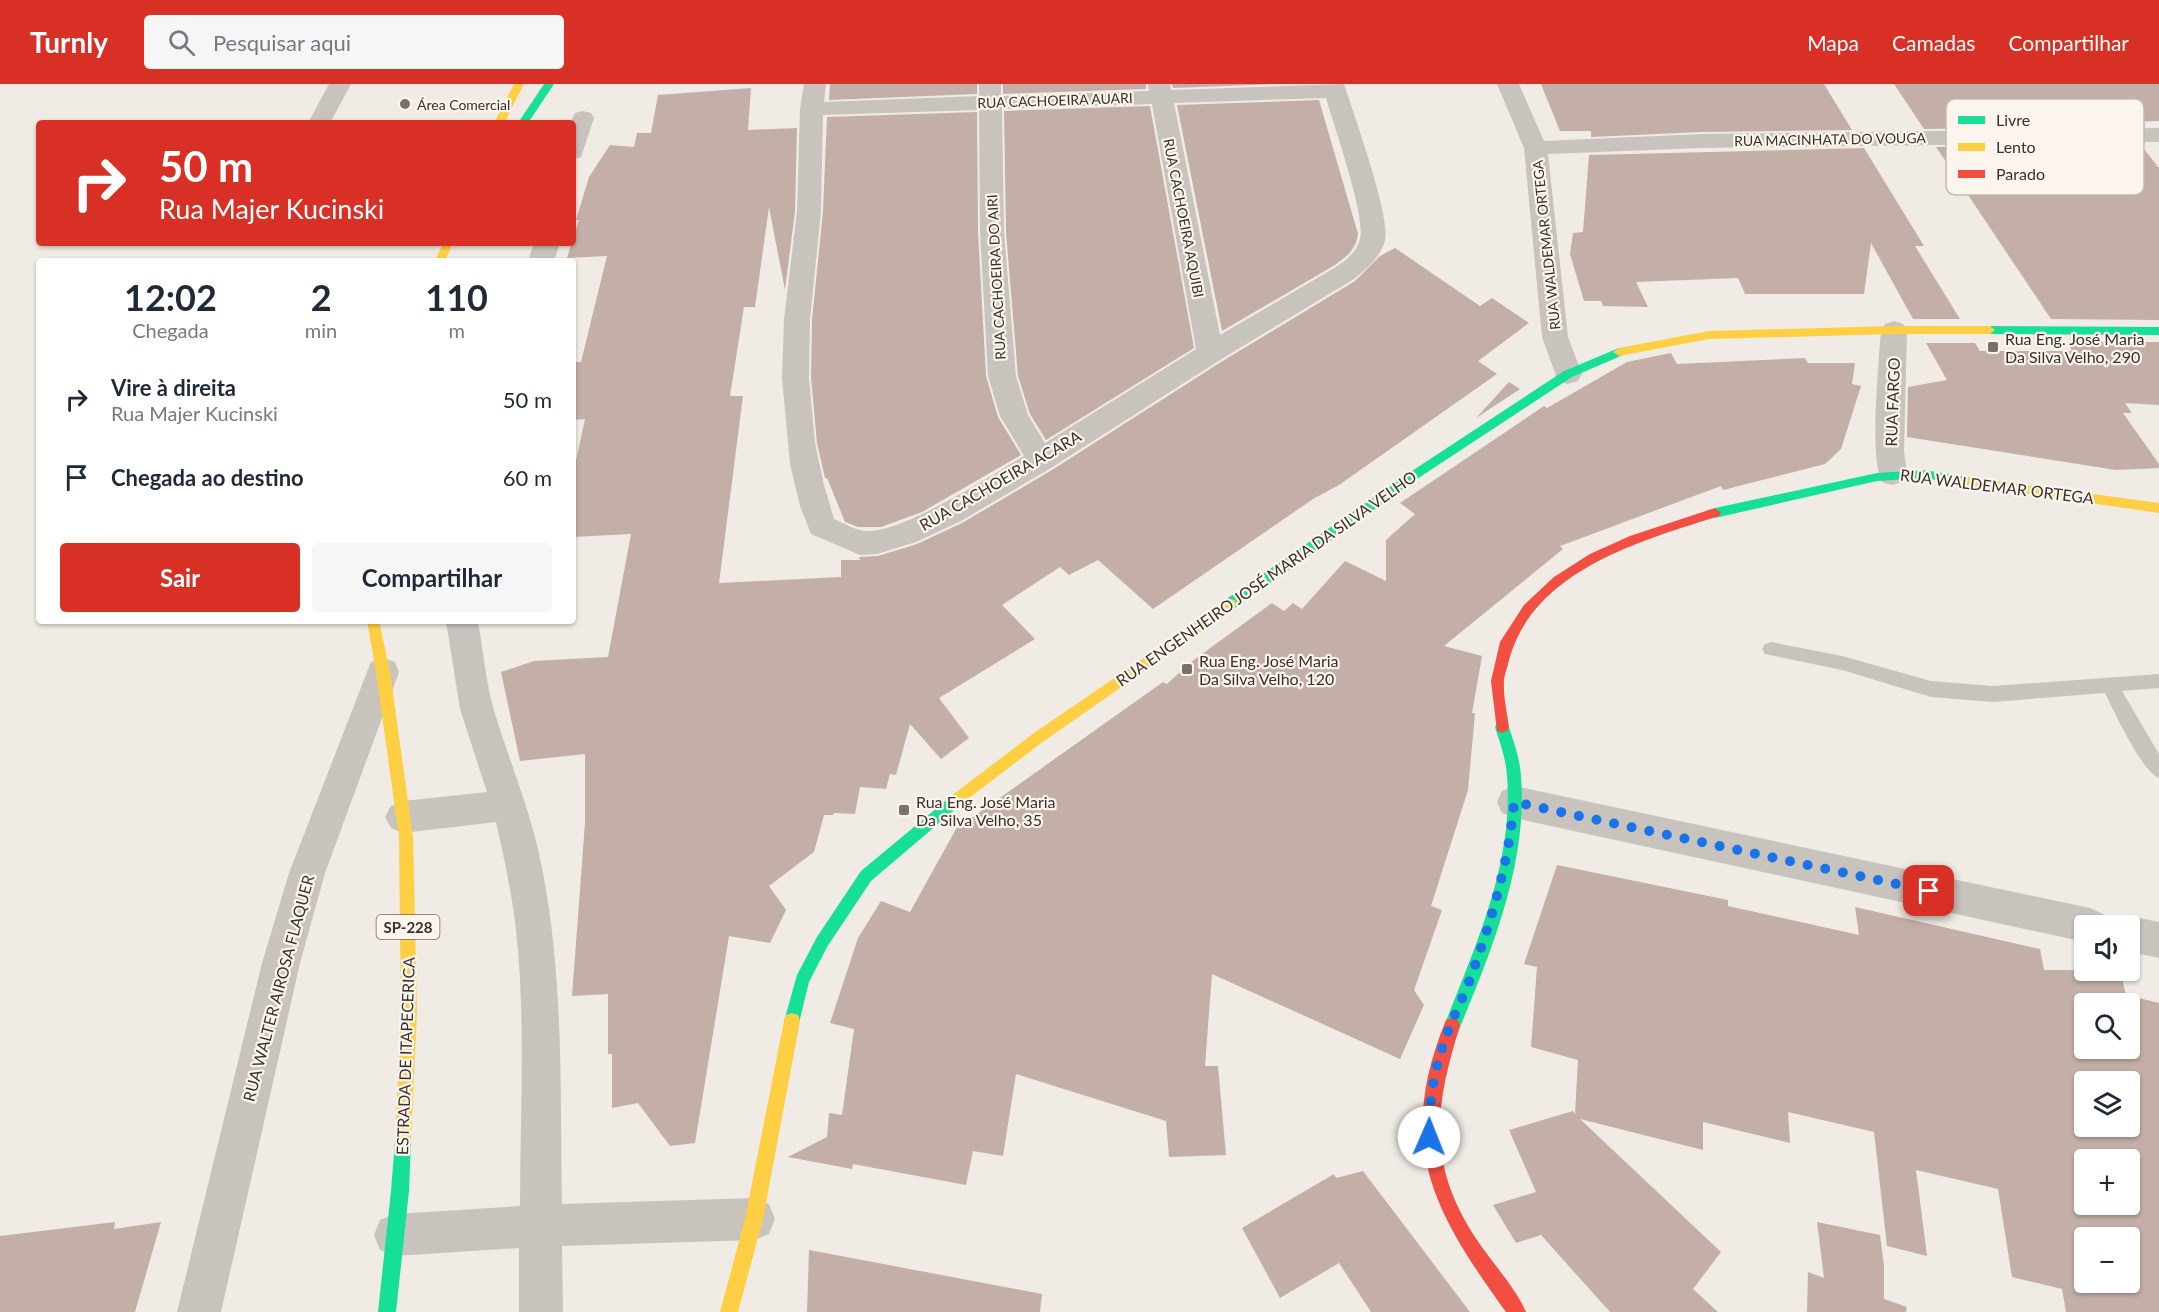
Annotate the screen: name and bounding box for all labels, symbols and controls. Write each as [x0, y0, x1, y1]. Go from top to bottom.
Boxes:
search box [144, 15, 564, 69]
text: Turnly [30, 25, 108, 59]
icon: search [165, 26, 198, 59]
text: Pesquisar aqui [213, 29, 351, 56]
text: Mapa [1807, 30, 1859, 55]
text: Camadas [1892, 30, 1975, 55]
text: Compartilhar [2008, 30, 2129, 55]
street label: RUA CACHOEIRA AUARI [977, 89, 1133, 111]
place label: Área Comercial [417, 96, 510, 113]
marker: Área Comercial [398, 97, 412, 111]
legend [1946, 99, 2144, 195]
text: Livre [1996, 110, 2030, 129]
street label: RUA MACINHATA DO VOUGA [1734, 129, 1927, 149]
street label: RUA CACHOEIRA AQUIBI [1160, 137, 1208, 299]
text: Lento [1996, 137, 2036, 156]
text: 50 m [159, 141, 253, 191]
icon: right [60, 144, 138, 222]
street label: RUA WALDEMAR ORTEGA [1529, 159, 1563, 331]
text: Parado [1996, 164, 2045, 183]
text: Rua Majer Kucinski [159, 192, 384, 225]
street label: RUA CACHOEIRA DO AIRI [983, 194, 1009, 360]
text: 12:02 [124, 275, 217, 319]
text: 2 [311, 275, 332, 319]
text: 110 [425, 275, 488, 319]
text: Chegada [132, 318, 209, 342]
text: min [305, 318, 337, 342]
text: m [448, 318, 465, 342]
place label: Rua Eng. José Maria Da Silva Velho, 290 [2005, 329, 2145, 366]
marker: Rua Eng. José Maria Da Silva Velho, 290 [1986, 340, 2000, 354]
street label: RUA FARGO [1881, 357, 1903, 447]
text: Vire à direita [111, 374, 236, 401]
icon: right [60, 383, 93, 416]
text: 50 m [503, 386, 552, 413]
text: Rua Majer Kucinski [111, 401, 278, 425]
street label: RUA CACHOEIRA ACARA [916, 426, 1084, 534]
icon: arrive [60, 461, 93, 494]
text: Chegada ao destino [111, 464, 304, 491]
text: 60 m [503, 464, 552, 491]
street label: RUA WALDEMAR ORTEGA [1899, 465, 2095, 507]
street label: RUA ENGENHEIRO JOSÉ MARIA DA SILVA VELHO [1112, 466, 1420, 690]
button: Sair [60, 543, 300, 612]
button: Compartilhar [312, 543, 552, 612]
place label: Rua Eng. José Maria Da Silva Velho, 120 [1199, 651, 1339, 688]
marker: Rua Eng. José Maria Da Silva Velho, 120 [1180, 662, 1194, 676]
place label: Rua Eng. José Maria Da Silva Velho, 35 [916, 792, 1056, 829]
marker: Rua Eng. José Maria Da Silva Velho, 35 [897, 803, 911, 817]
pin [1903, 865, 1954, 916]
street label: RUA WALTER AIROSA FLAQUER [239, 873, 317, 1103]
icon: arrive [1912, 874, 1945, 907]
road number: SP-228 [376, 915, 440, 939]
map controls [2074, 915, 2140, 1293]
button: sound [2074, 915, 2140, 981]
street label: ESTRADA DE ITAPECERICA [392, 956, 418, 1155]
button: search [2074, 993, 2140, 1059]
button: layers [2074, 1071, 2140, 1137]
position arrow [1397, 1105, 1461, 1169]
button: + [2074, 1149, 2140, 1215]
button: − [2074, 1227, 2140, 1293]

